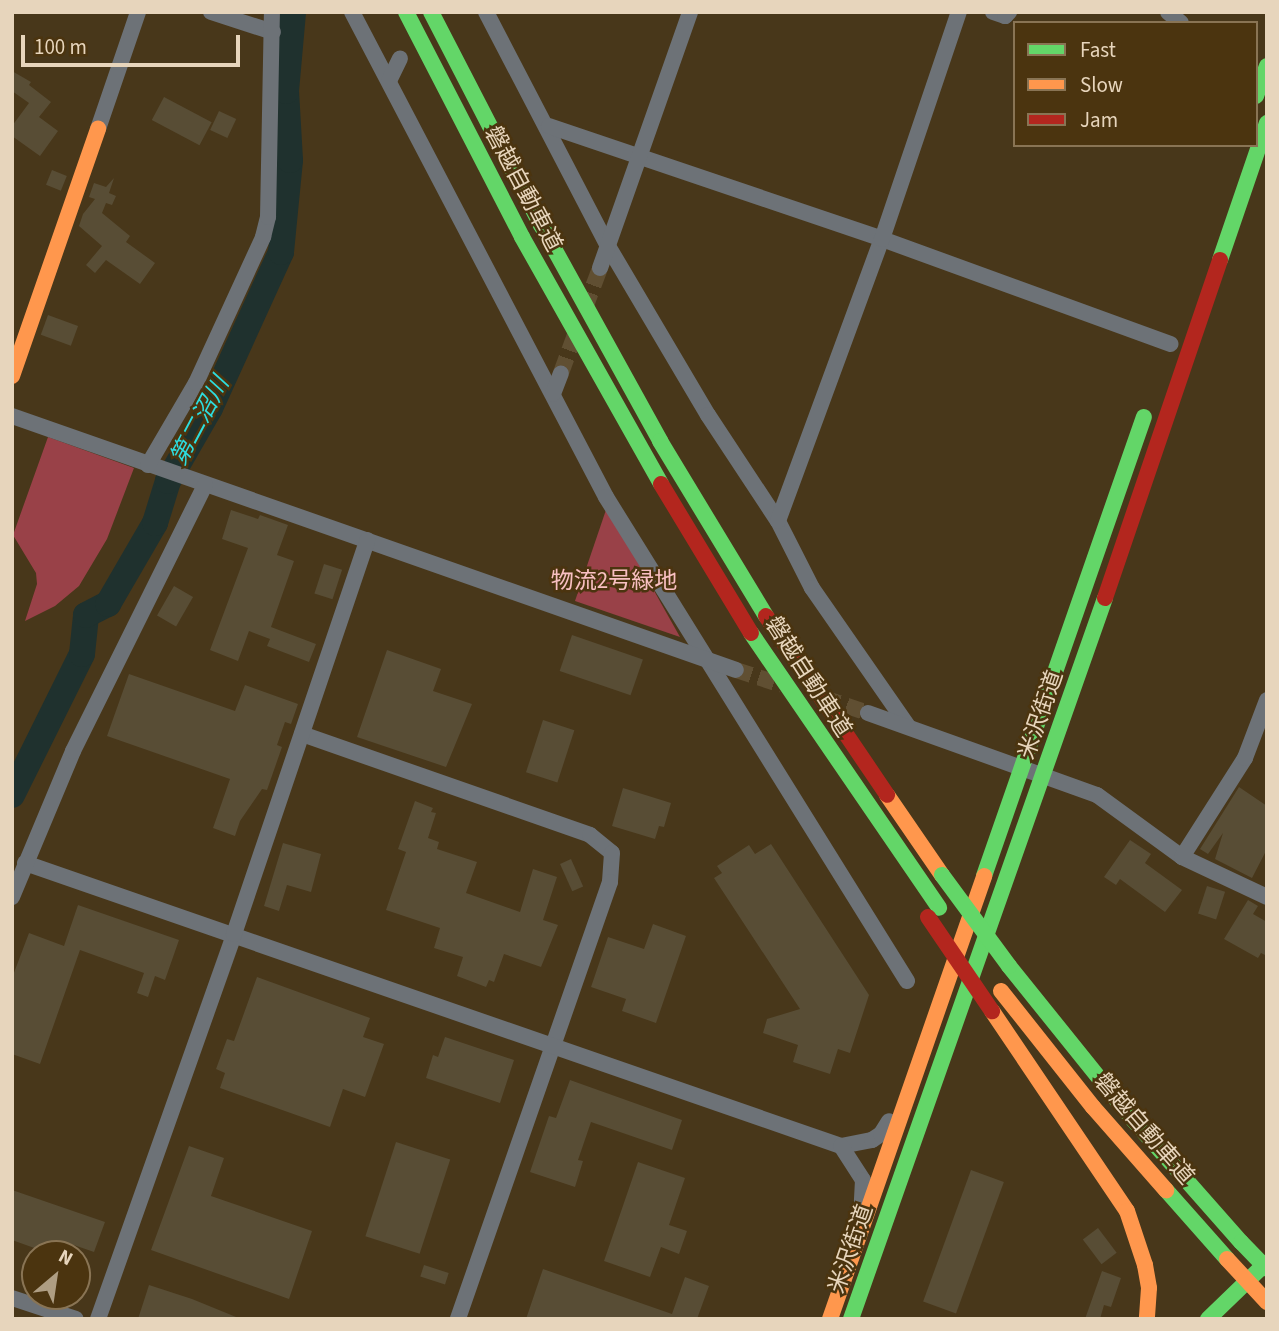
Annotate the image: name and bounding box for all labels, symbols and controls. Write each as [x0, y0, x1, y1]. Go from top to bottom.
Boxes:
scale bar [24, 21, 243, 65]
legend [1013, 21, 1258, 147]
text: 100 m [34, 32, 87, 62]
text: Fast [1080, 35, 1116, 65]
text: Slow [1080, 70, 1123, 100]
text: Jam [1080, 105, 1118, 135]
street label: 磐越自動車道 [478, 122, 568, 256]
water label: 第二沼川 [165, 372, 235, 470]
park label: 物流2号緑地 [551, 567, 677, 595]
street label: 磐越自動車道 [759, 612, 857, 742]
street label: 米沢街道 [1013, 667, 1069, 763]
street label: 磐越自動車道 [1088, 1068, 1200, 1190]
street label: 米沢街道 [823, 1201, 879, 1297]
north arrow [21, 1240, 91, 1310]
text: N [53, 1243, 78, 1273]

